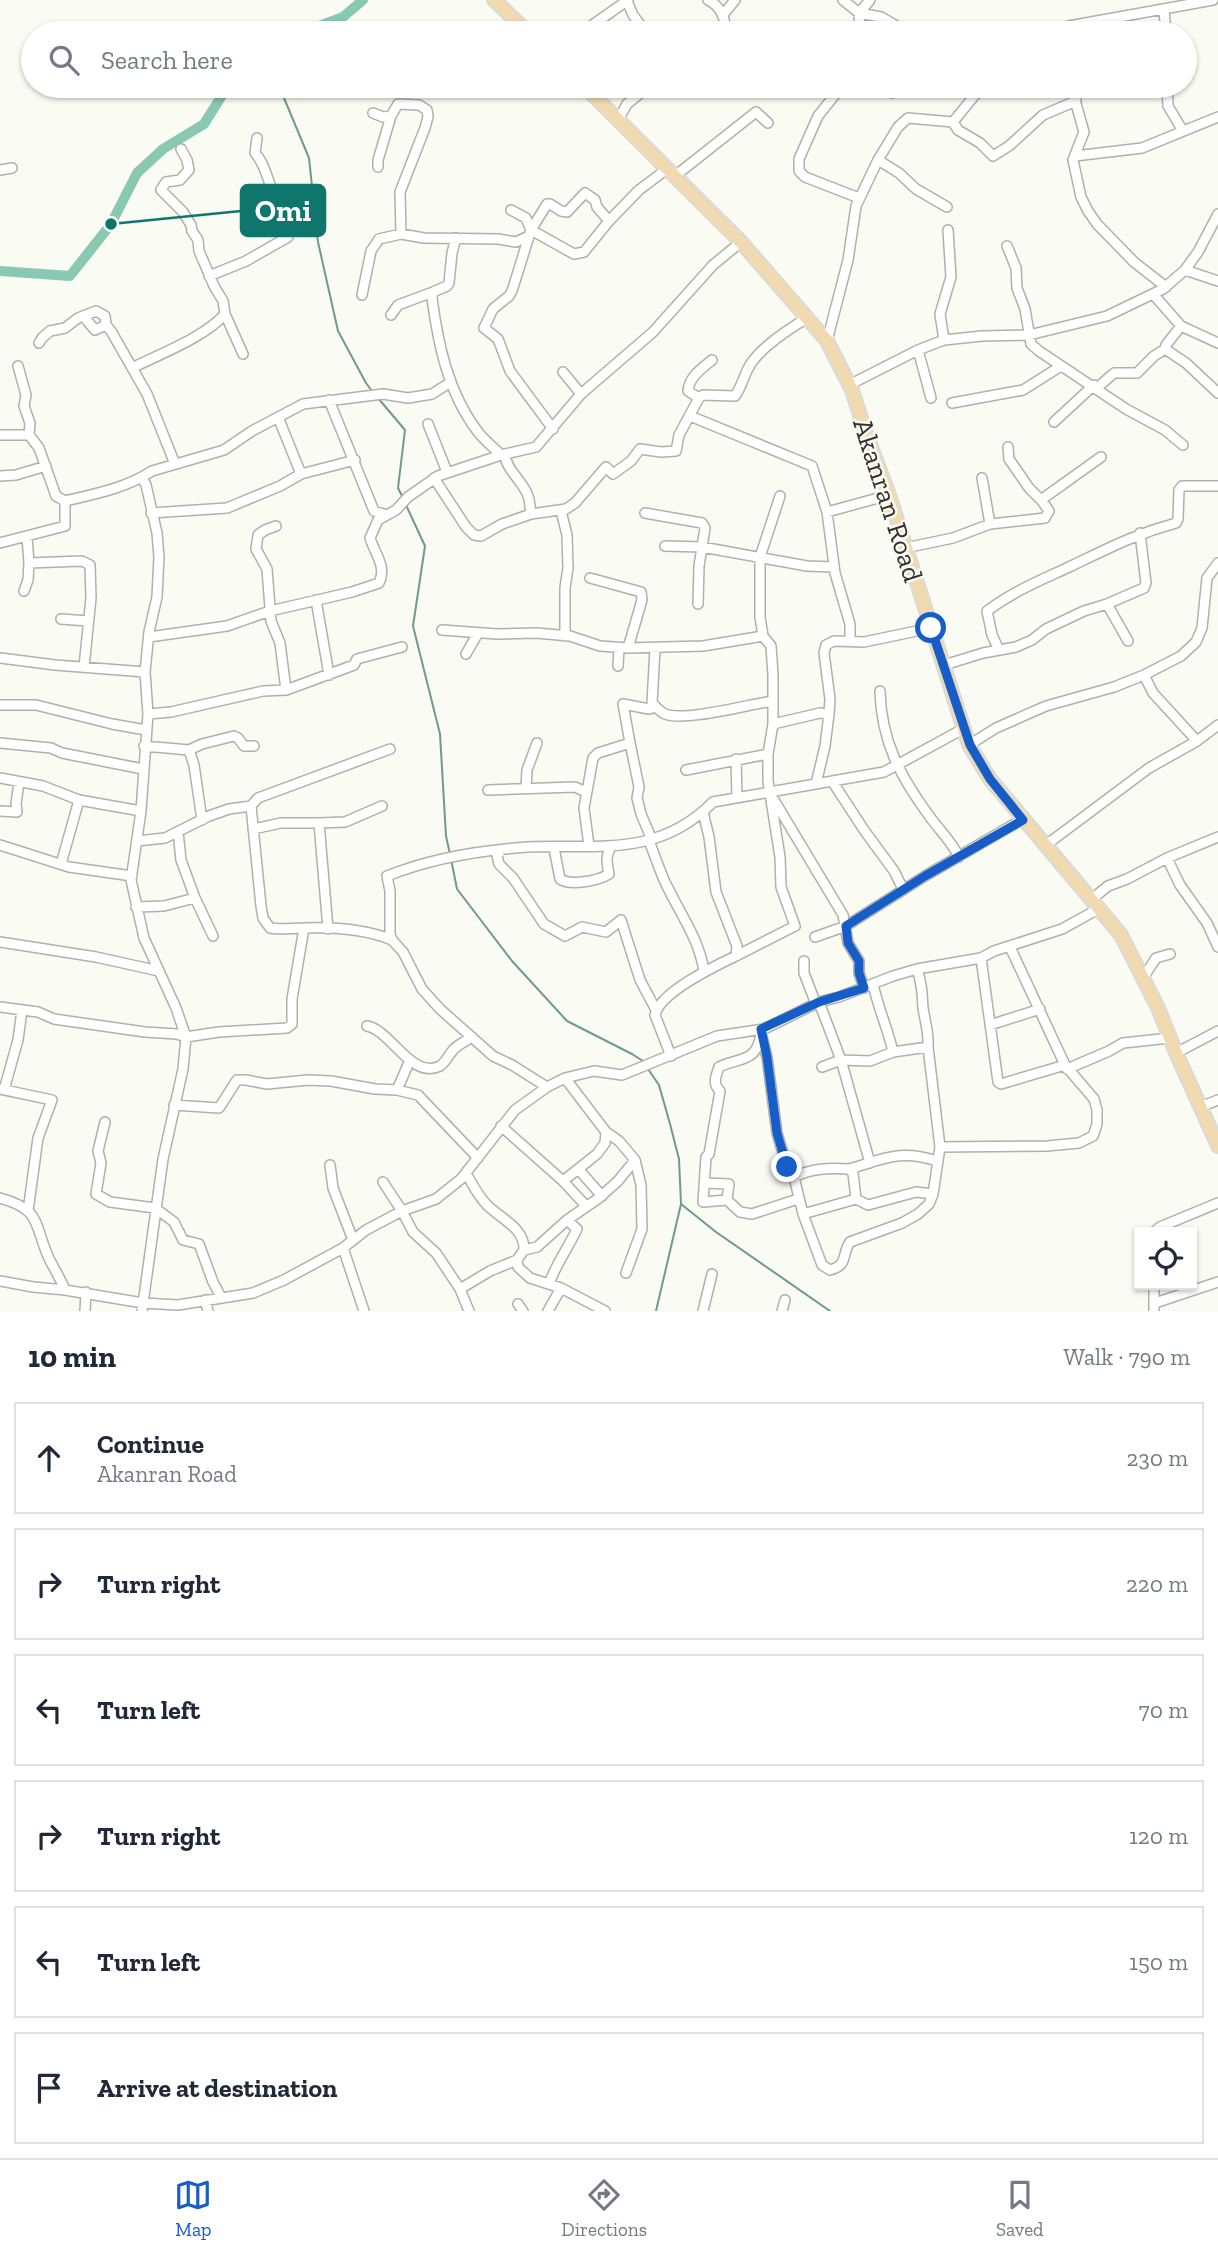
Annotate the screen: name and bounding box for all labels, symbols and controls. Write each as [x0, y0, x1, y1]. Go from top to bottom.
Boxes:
search box [21, 21, 1197, 98]
icon: search [45, 41, 83, 79]
text: Search here [101, 44, 233, 76]
callout: Omi [241, 185, 325, 236]
text: Omi [255, 193, 311, 229]
street label: Akanran Road [846, 414, 930, 586]
route start [915, 612, 946, 643]
route end [771, 1151, 802, 1182]
map controls [1134, 1227, 1197, 1290]
button: locate [1134, 1227, 1197, 1290]
text: 10 min [28, 1339, 116, 1375]
text: Walk · 790 m [1064, 1343, 1190, 1371]
text: Continue [97, 1428, 204, 1460]
icon: ahead [30, 1439, 68, 1477]
text: 230 m [1127, 1444, 1188, 1472]
text: Akanran Road [97, 1460, 237, 1488]
icon: right [30, 1565, 68, 1603]
text: Turn right [97, 1568, 220, 1600]
text: 220 m [1126, 1570, 1188, 1598]
icon: left [30, 1691, 68, 1729]
text: Turn left [97, 1694, 200, 1726]
text: 70 m [1139, 1696, 1188, 1724]
icon: right [30, 1817, 68, 1855]
text: Turn right [97, 1820, 220, 1852]
text: 120 m [1129, 1822, 1188, 1850]
icon: left [30, 1943, 68, 1981]
text: Turn left [97, 1946, 200, 1978]
text: 150 m [1129, 1948, 1188, 1976]
icon: arrive [30, 2069, 68, 2107]
text: Arrive at destination [97, 2072, 337, 2104]
tab: Map [174, 2176, 212, 2241]
tab: Directions [561, 2176, 647, 2241]
tab: Saved [996, 2176, 1044, 2241]

